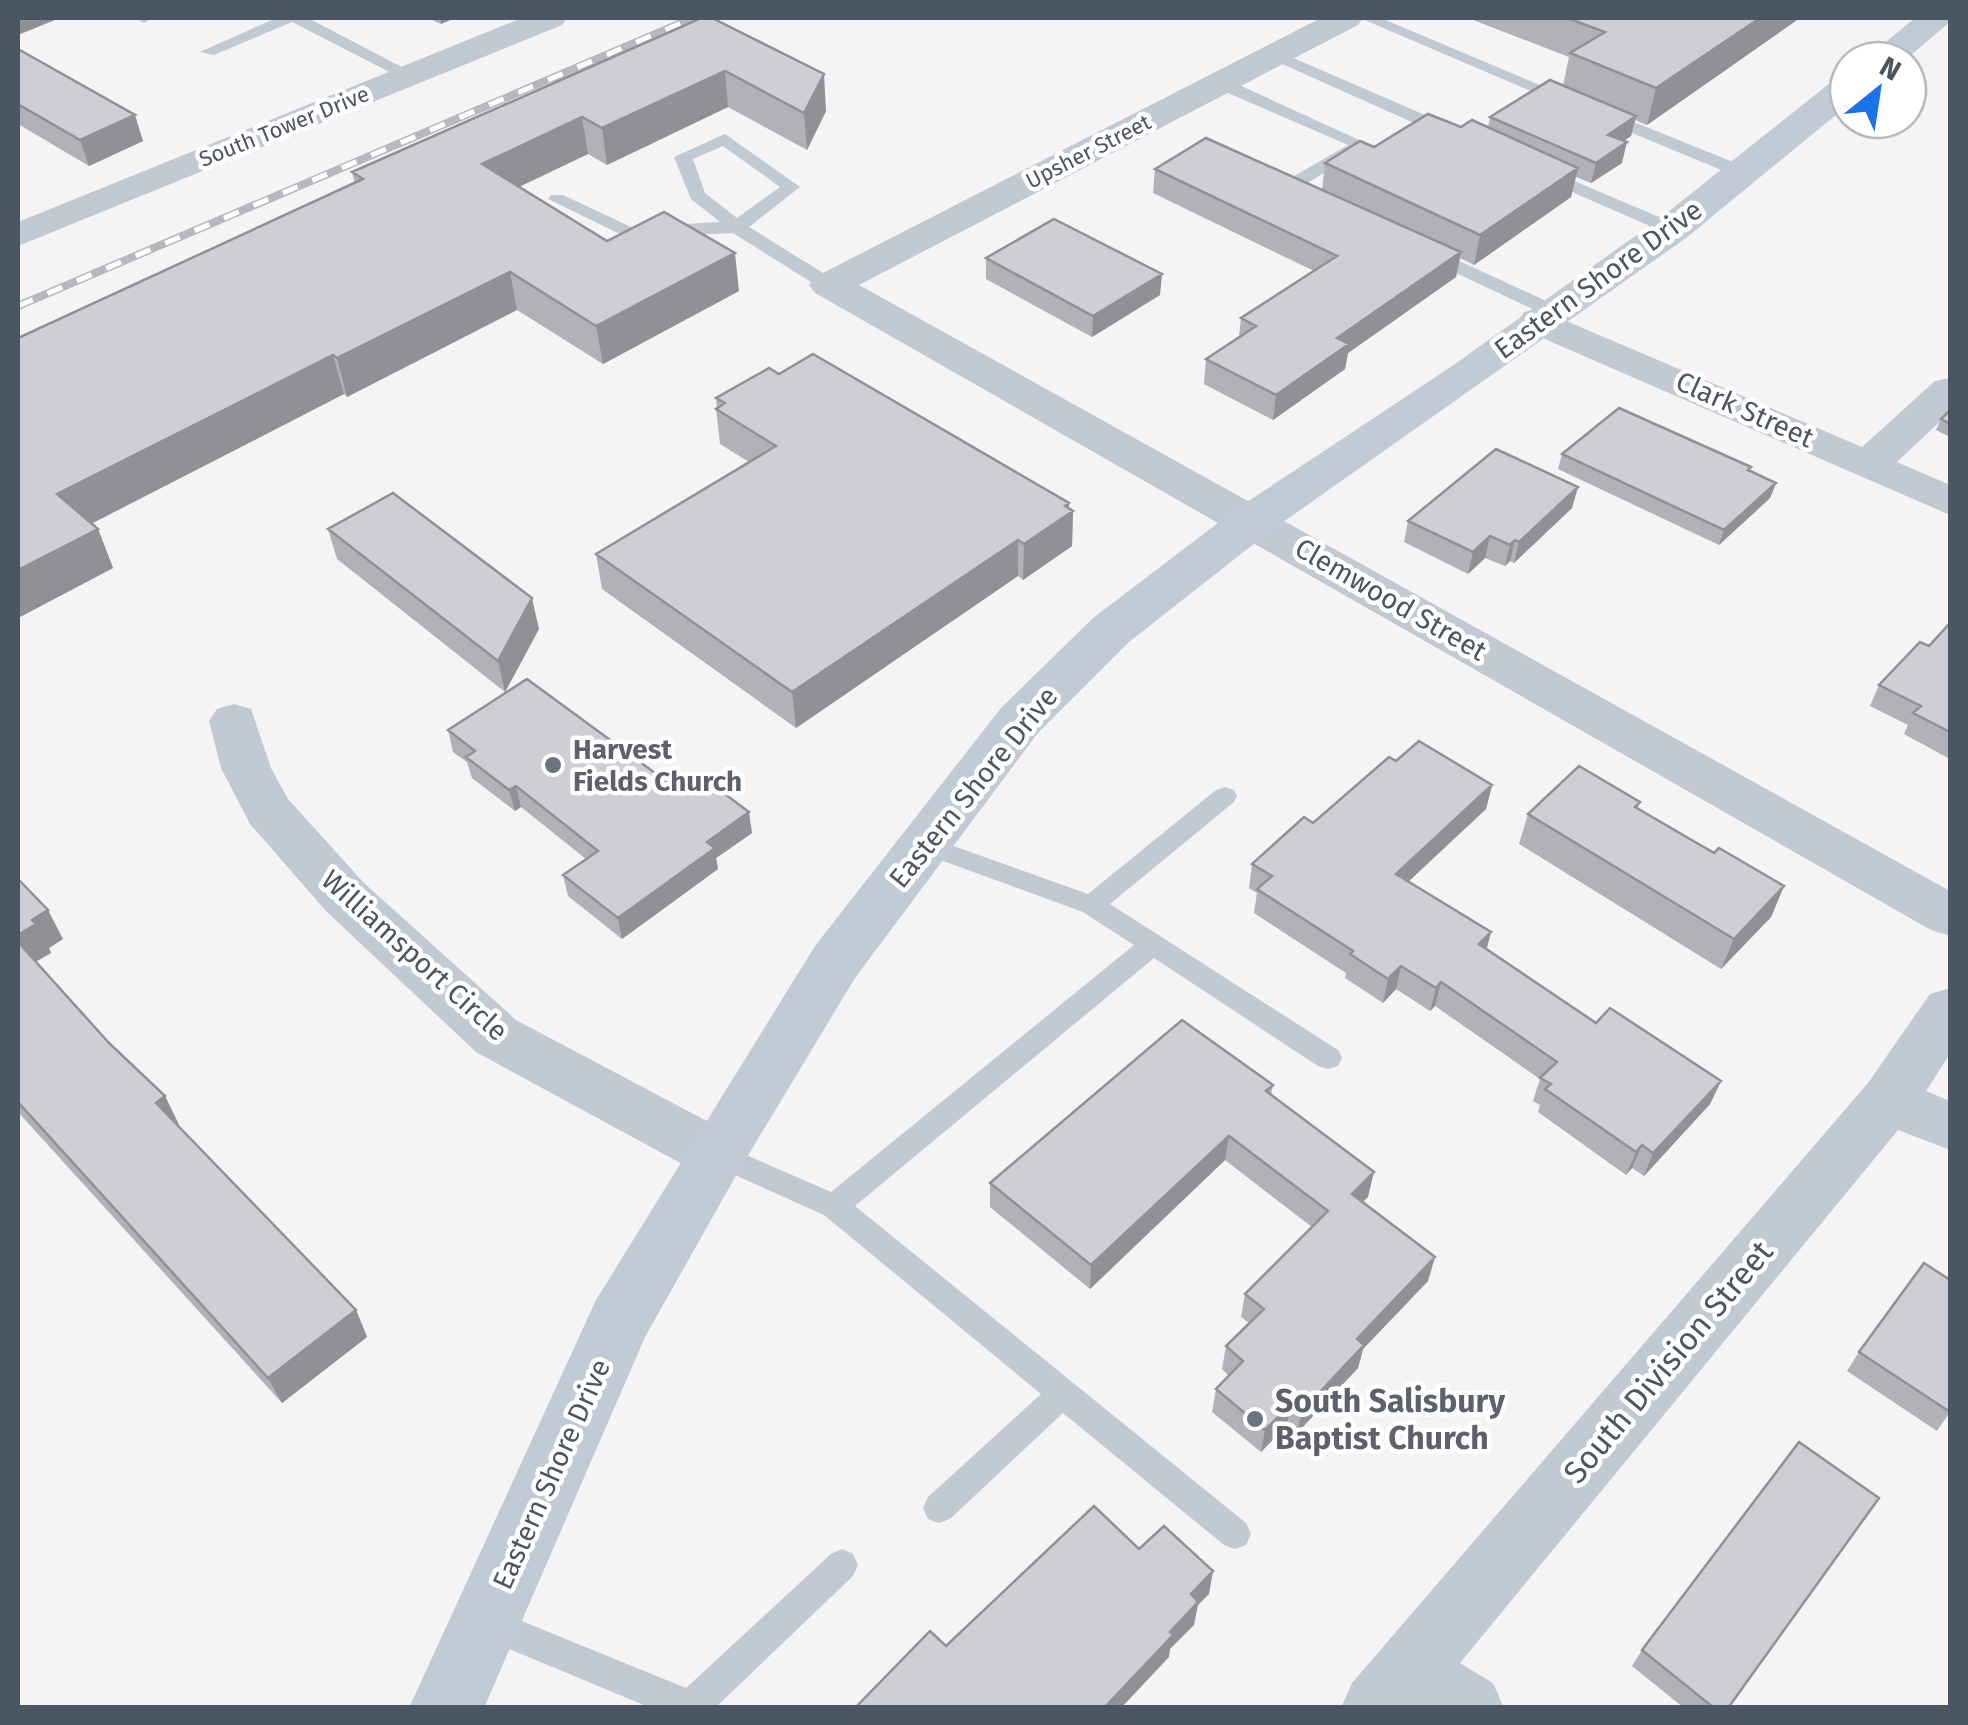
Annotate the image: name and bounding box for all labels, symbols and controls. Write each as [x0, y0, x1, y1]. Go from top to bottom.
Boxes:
north arrow [1828, 40, 1928, 140]
text: N [1874, 50, 1907, 88]
street label: South Tower Drive [195, 80, 373, 173]
street label: Upsher Street [1021, 108, 1155, 195]
street label: Eastern Shore Drive [1488, 193, 1709, 366]
street label: Clark Street [1671, 364, 1820, 455]
street label: Clemwood Street [1289, 531, 1493, 668]
street label: Eastern Shore Drive [882, 680, 1064, 894]
place label: Harvest Fields Church [573, 733, 742, 798]
marker: Harvest Fields Church [542, 754, 564, 776]
street label: Williamsport Circle [315, 863, 515, 1048]
street label: South Division Street [1556, 1233, 1781, 1491]
street label: Eastern Shore Drive [486, 1354, 617, 1594]
place label: South Salisbury Baptist Church [1275, 1382, 1505, 1457]
marker: South Salisbury Baptist Church [1244, 1408, 1266, 1430]

